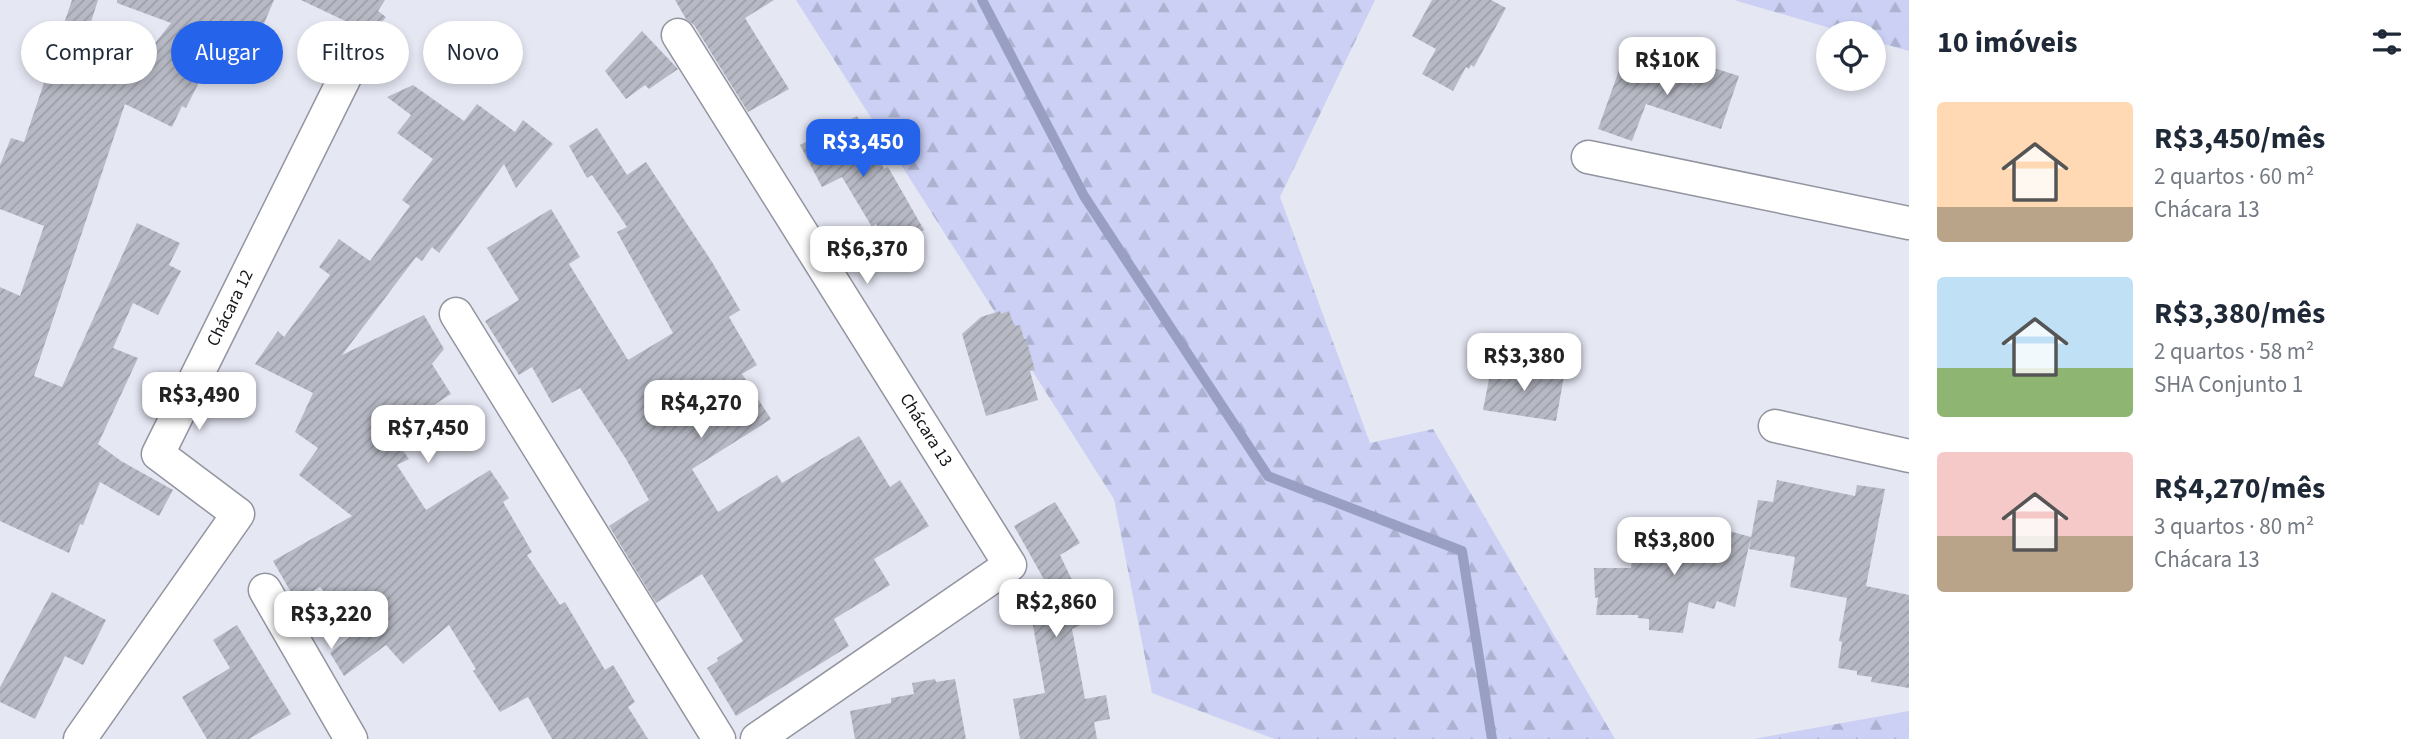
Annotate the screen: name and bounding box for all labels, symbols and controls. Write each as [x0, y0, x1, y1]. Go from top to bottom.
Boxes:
chip: Comprar [21, 21, 157, 84]
chip: Alugar [171, 21, 283, 84]
chip: Filtros [297, 21, 409, 84]
chip: Novo [423, 21, 523, 84]
map controls [1816, 21, 1886, 91]
button: locate [1816, 21, 1886, 91]
text: 10 imóveis [1937, 21, 2078, 64]
icon: filters [2368, 23, 2406, 61]
pin: R$10K [1618, 38, 1716, 97]
text: R$10K [1635, 43, 1699, 76]
text: R$3,450/mês [2154, 117, 2325, 160]
pin: R$3,450 [798, 120, 928, 179]
text: R$3,450 [822, 125, 904, 158]
icon: home [1993, 130, 2077, 214]
text: 2 quartos · 60 m² [2154, 160, 2314, 193]
text: Chácara 13 [2154, 193, 2260, 226]
pin: R$6,370 [802, 226, 932, 286]
text: R$6,370 [826, 232, 908, 265]
street label: Chácara 12 [201, 265, 259, 351]
text: R$3,380/mês [2154, 292, 2325, 335]
icon: home [1993, 305, 2077, 389]
pin: R$3,380 [1459, 334, 1589, 393]
text: 2 quartos · 58 m² [2154, 335, 2314, 368]
text: R$3,380 [1483, 339, 1565, 372]
text: SHA Conjunto 1 [2154, 368, 2303, 401]
pin: R$3,490 [134, 372, 264, 432]
text: R$3,490 [158, 378, 240, 411]
pin: R$4,270 [636, 380, 766, 440]
text: R$4,270 [660, 386, 742, 419]
street label: Chácara 13 [894, 388, 959, 472]
pin: R$7,450 [363, 406, 493, 465]
text: R$7,450 [387, 411, 469, 444]
text: R$4,270/mês [2154, 467, 2325, 510]
icon: home [1993, 480, 2077, 564]
text: 3 quartos · 80 m² [2154, 510, 2314, 543]
pin: R$3,800 [1609, 518, 1739, 577]
text: R$3,800 [1633, 523, 1715, 556]
text: Chácara 13 [2154, 543, 2260, 576]
pin: R$2,860 [991, 580, 1121, 639]
text: R$2,860 [1015, 585, 1097, 618]
pin: R$3,220 [266, 592, 396, 651]
text: R$3,220 [290, 597, 372, 630]

